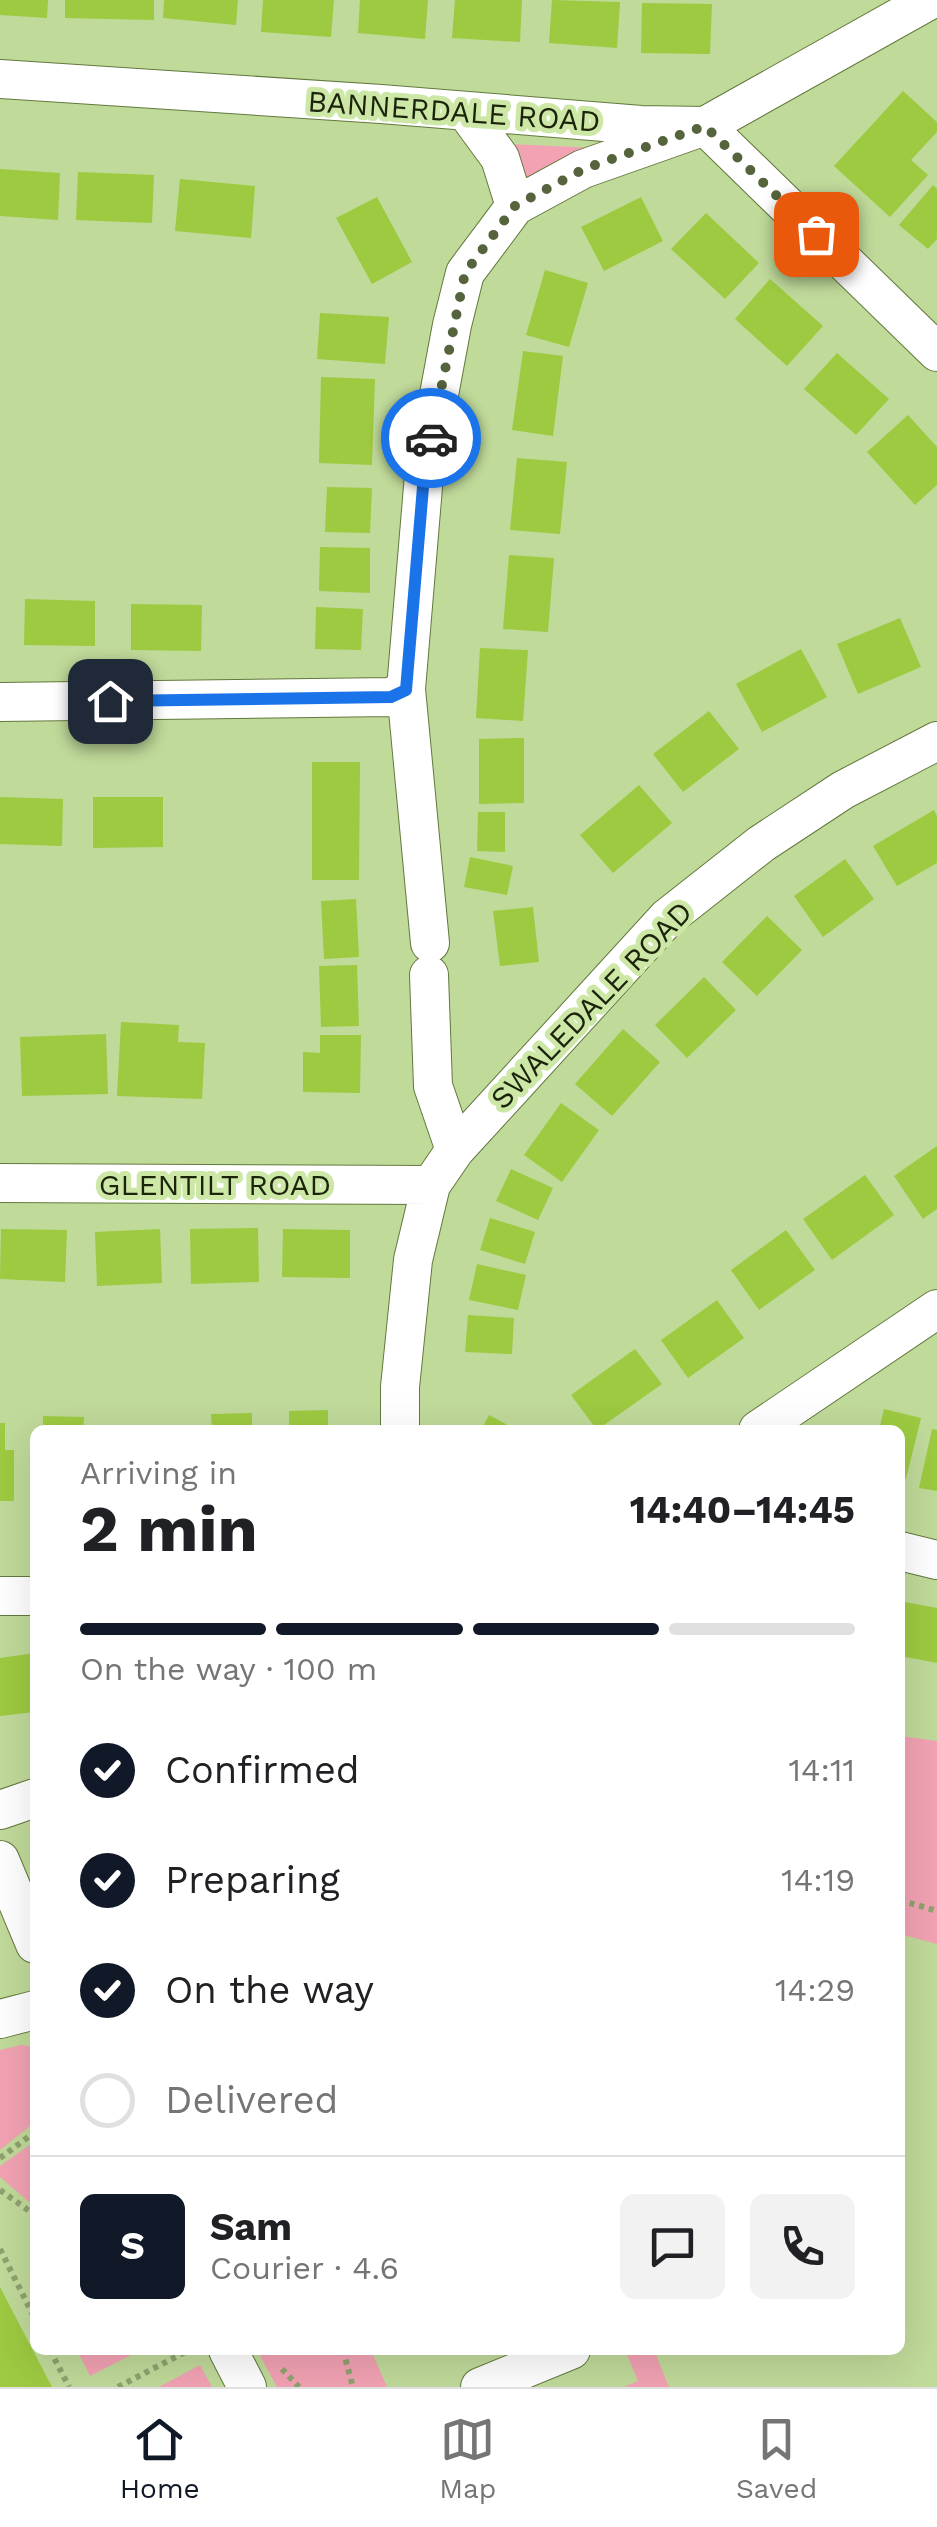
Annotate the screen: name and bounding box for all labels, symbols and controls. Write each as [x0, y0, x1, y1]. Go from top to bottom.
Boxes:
street label: BANNERDALE ROAD [306, 83, 602, 139]
pin [774, 192, 859, 277]
icon: bag [789, 207, 844, 262]
courier [381, 388, 481, 488]
icon: car [404, 411, 459, 466]
pin [68, 659, 153, 744]
icon: home [83, 674, 138, 729]
street label: SWALEDALE ROAD [483, 894, 699, 1116]
street label: GLENTILT ROAD [99, 1167, 331, 1202]
text: Arriving in [80, 1454, 237, 1492]
text: 14:40–14:45 [630, 1488, 855, 1532]
text: 2 min [80, 1491, 258, 1567]
text: On the way · 100 m [80, 1650, 377, 1688]
icon: check [80, 1743, 135, 1798]
text: Confirmed [165, 1748, 360, 1792]
text: 14:11 [789, 1751, 855, 1789]
icon: check [80, 1853, 135, 1908]
text: Preparing [165, 1858, 340, 1902]
text: 14:19 [781, 1861, 855, 1899]
icon: check [80, 1963, 135, 2018]
text: On the way [165, 1968, 374, 2012]
text: 14:29 [775, 1971, 855, 2009]
text: Delivered [165, 2078, 338, 2122]
button: chat [620, 2194, 725, 2299]
button: phone [750, 2194, 855, 2299]
text: Sam [210, 2205, 292, 2249]
text: S [120, 2224, 145, 2268]
text: Courier · 4.6 [210, 2249, 399, 2287]
tab: Home [120, 2412, 200, 2505]
tab: Map [439, 2412, 496, 2505]
tab: Saved [736, 2412, 817, 2505]

